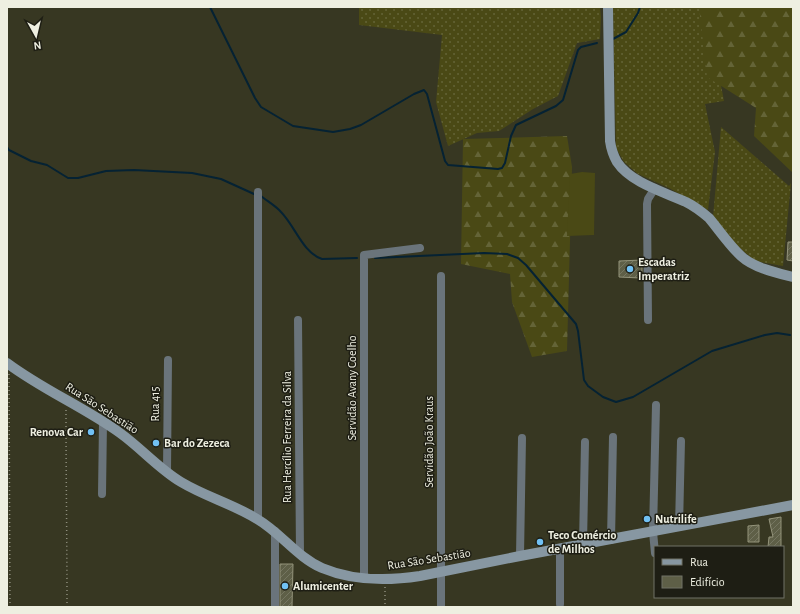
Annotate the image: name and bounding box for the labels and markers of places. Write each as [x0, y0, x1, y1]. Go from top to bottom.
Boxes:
place label: Escadas Imperatriz [638, 256, 689, 282]
marker: Escadas Imperatriz [625, 264, 635, 274]
place label: Renova Car [30, 426, 84, 438]
marker: Renova Car [86, 427, 96, 437]
place label: Bar do Zezeca [164, 437, 230, 449]
marker: Bar do Zezeca [151, 438, 161, 448]
place label: Nutrilife [655, 513, 697, 525]
marker: Nutrilife [642, 514, 652, 524]
place label: Teco Comércio de Milhos [548, 529, 616, 555]
marker: Teco Comércio de Milhos [535, 537, 545, 547]
place label: Alumicenter [293, 580, 354, 592]
marker: Alumicenter [280, 581, 290, 591]

